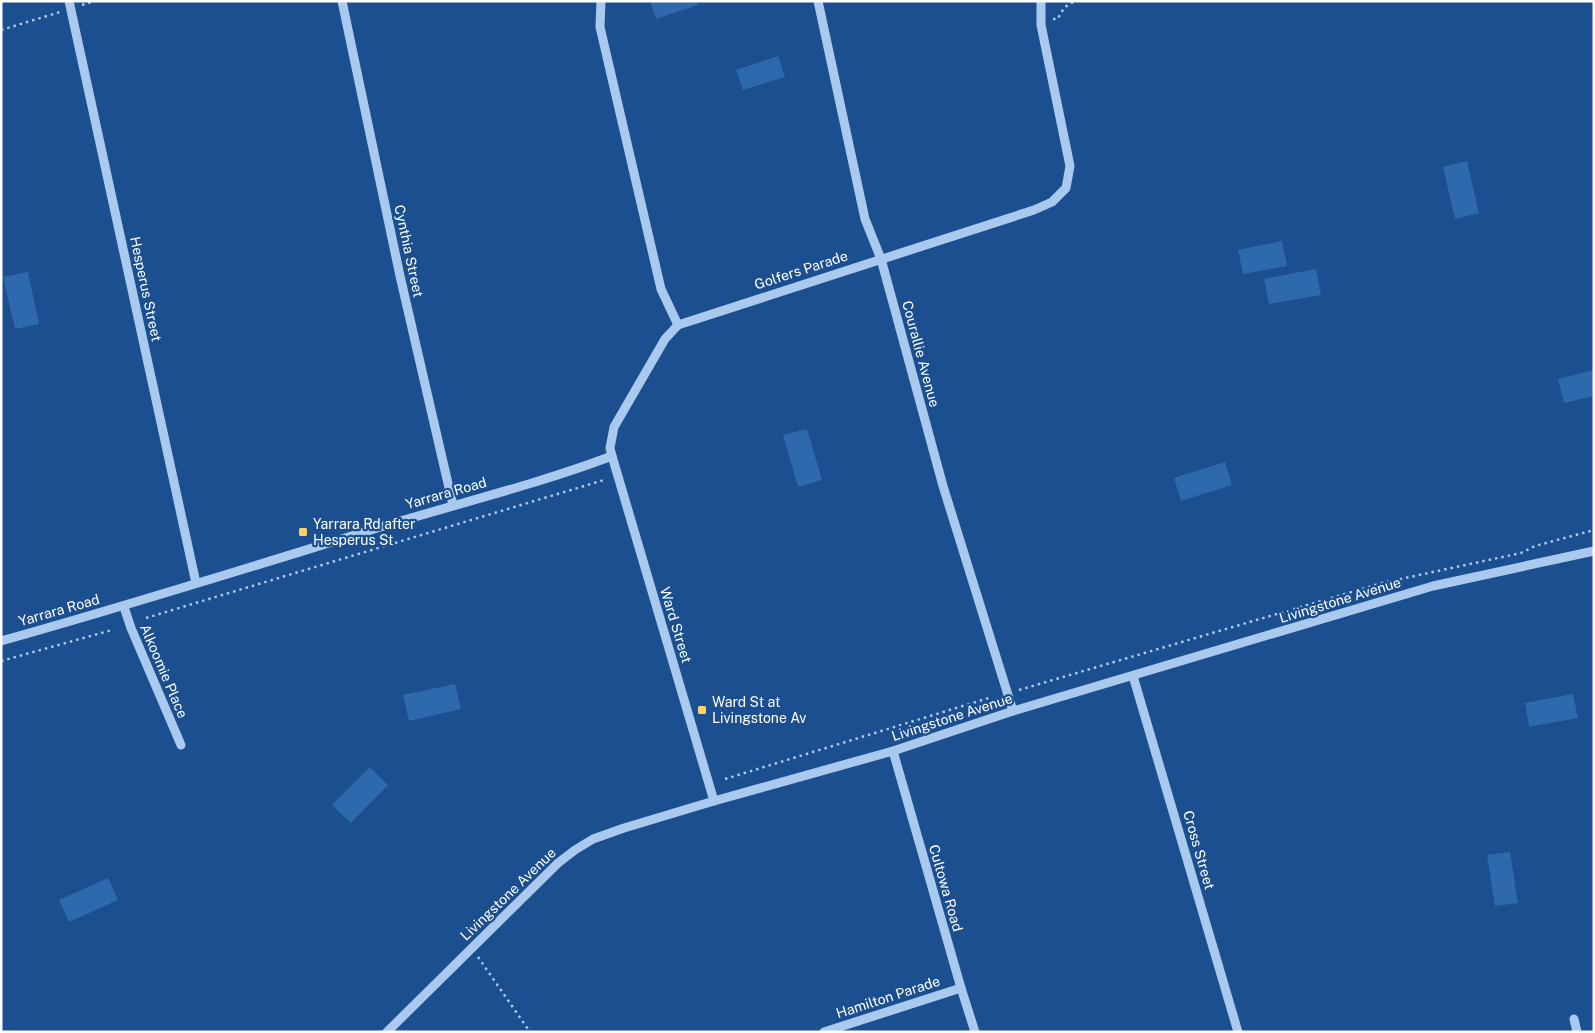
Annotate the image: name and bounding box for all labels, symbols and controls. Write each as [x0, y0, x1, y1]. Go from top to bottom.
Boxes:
street label: Cynthia Street [391, 203, 427, 299]
street label: Hesperus Street [127, 235, 165, 343]
street label: Golfers Parade [752, 247, 850, 293]
street label: Courallie Avenue [899, 299, 943, 409]
street label: Yarrara Road [404, 474, 488, 512]
place label: Yarrara Rd after Hesperus St [313, 516, 415, 548]
marker: Yarrara Rd after Hesperus St [297, 526, 309, 538]
street label: Livingstone Avenue [1277, 574, 1403, 626]
street label: Ward Street [657, 585, 695, 665]
street label: Yarrara Road [17, 591, 101, 629]
street label: Alkoomie Place [137, 622, 191, 720]
street label: Livingstone Avenue [890, 690, 1015, 744]
place label: Ward St at Livingstone Av [712, 694, 806, 726]
marker: Ward St at Livingstone Av [696, 704, 708, 716]
street label: Cross Street [1180, 809, 1218, 891]
street label: Cultowa Road [926, 843, 966, 933]
street label: Livingstone Avenue [457, 844, 559, 944]
street label: Hamilton Parade [834, 973, 942, 1021]

